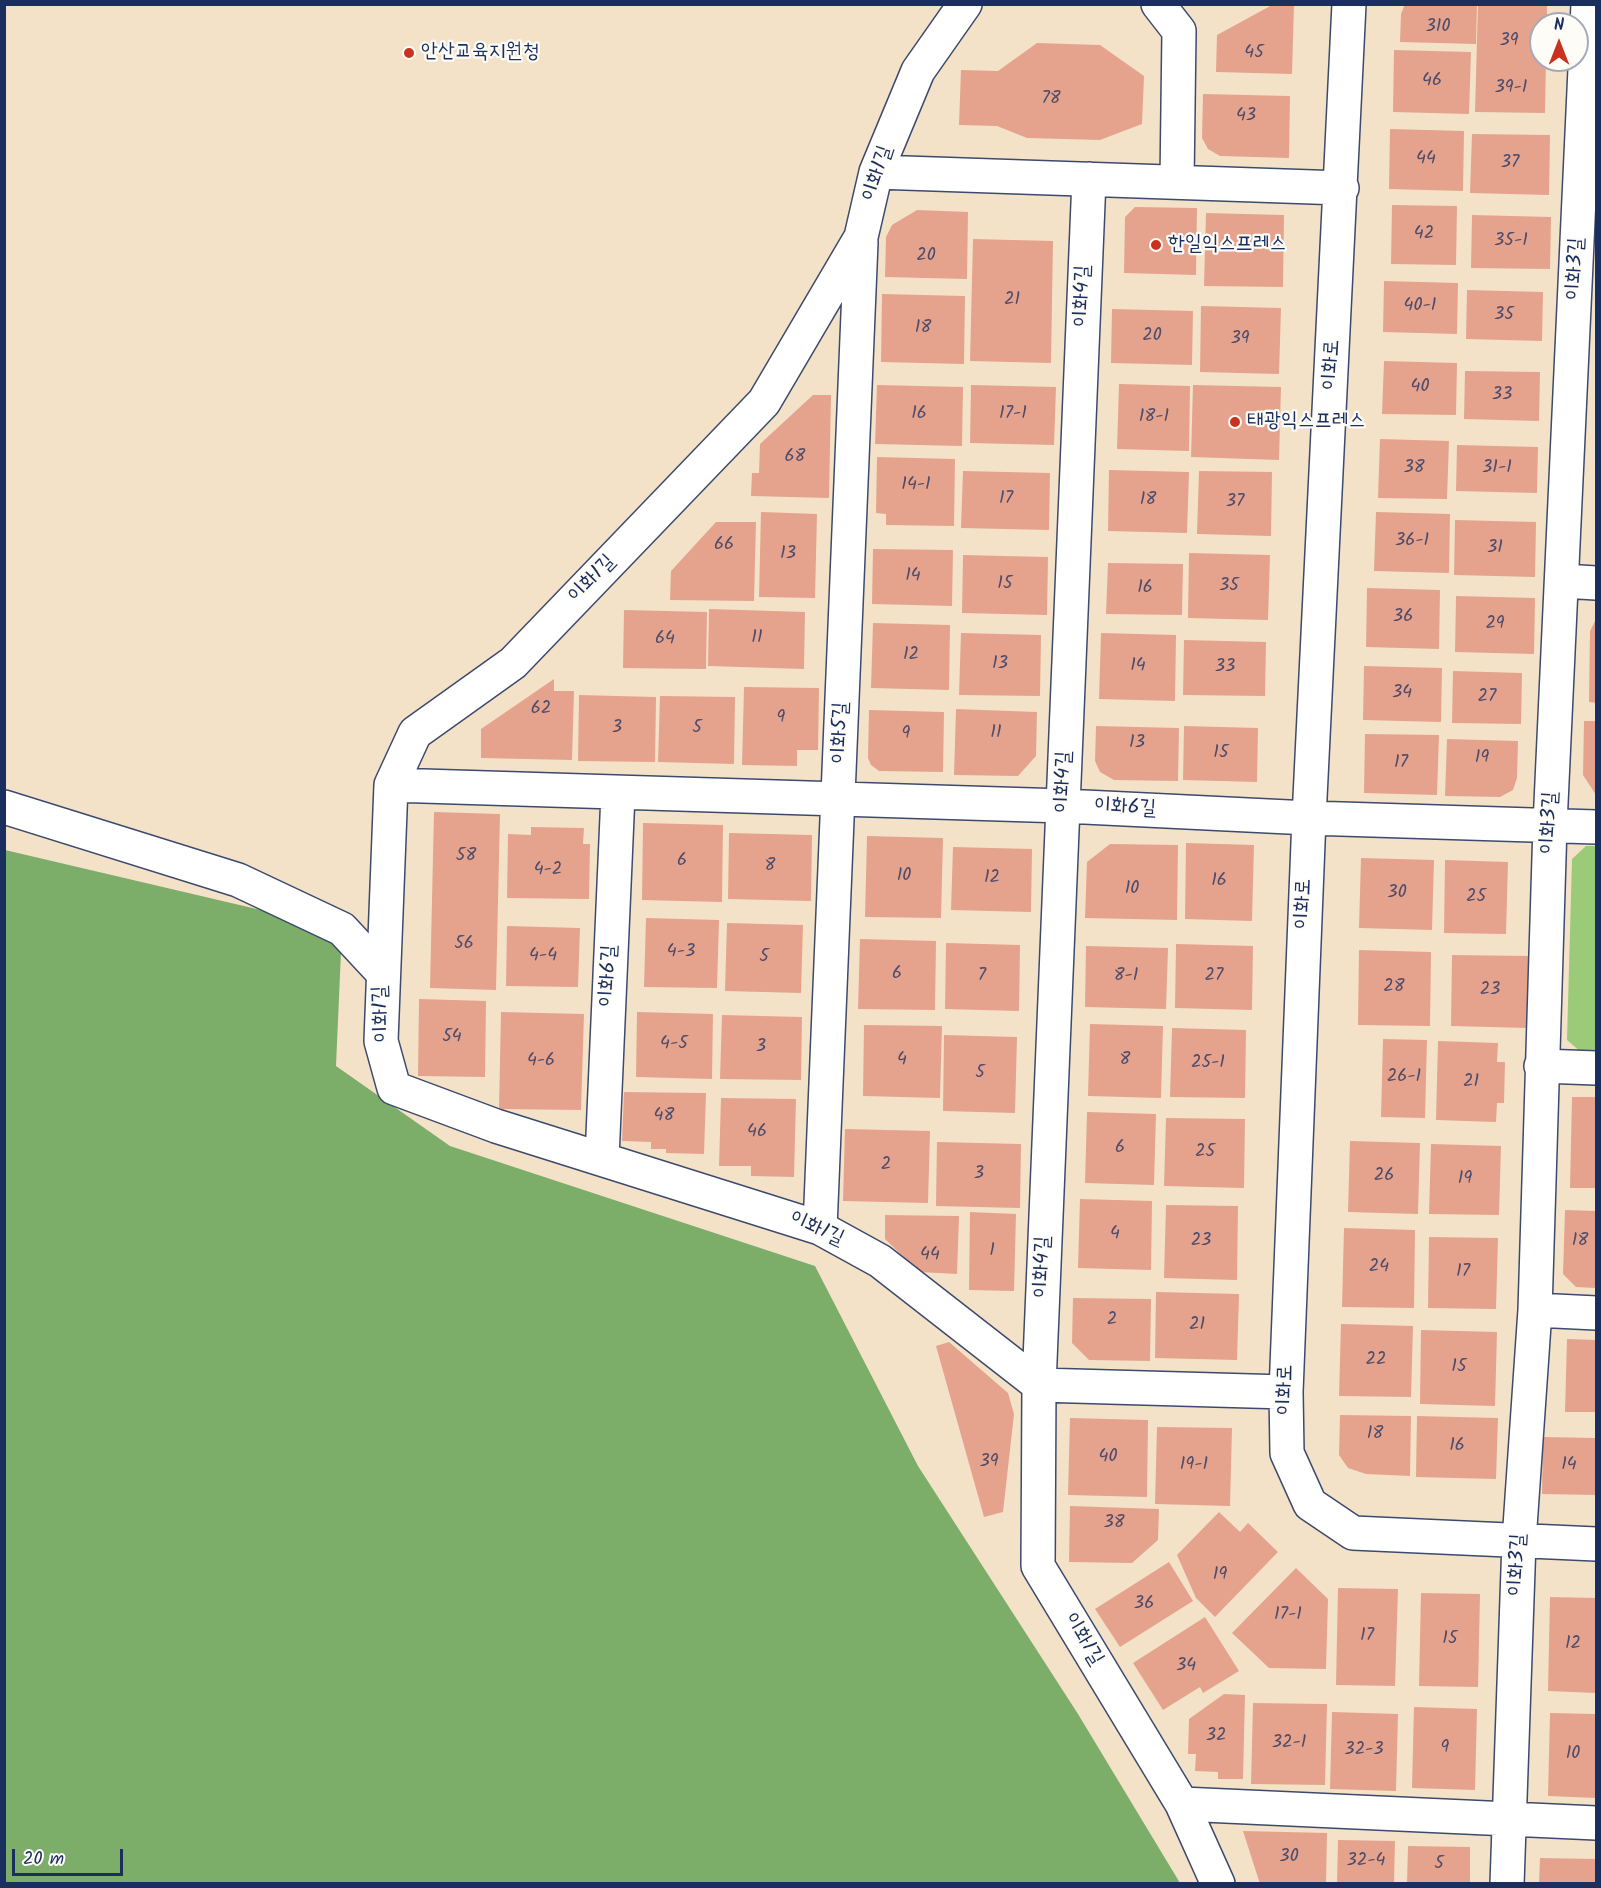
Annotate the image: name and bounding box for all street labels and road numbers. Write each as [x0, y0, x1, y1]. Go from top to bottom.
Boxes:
street label: 이화1길 [858, 143, 900, 205]
street label: 이화3길 [1563, 237, 1591, 301]
street label: 이화4길 [1070, 264, 1098, 328]
street label: 이화로 [1319, 339, 1347, 391]
street label: 이화1길 [564, 551, 622, 609]
street label: 이화5길 [828, 702, 856, 764]
street label: 이화4길 [1051, 750, 1079, 814]
street label: 이화3길 [1537, 791, 1565, 855]
street label: 이화6길 [1093, 795, 1157, 823]
street label: 이화로 [1292, 878, 1318, 930]
street label: 이화6길 [596, 944, 624, 1008]
street label: 이화1길 [369, 985, 397, 1043]
street label: 이화1길 [785, 1207, 847, 1253]
street label: 이화4길 [1030, 1235, 1058, 1299]
street label: 이화로 [1274, 1364, 1300, 1416]
street label: 이화3길 [1505, 1533, 1533, 1597]
street label: 이화1길 [1056, 1609, 1108, 1671]

